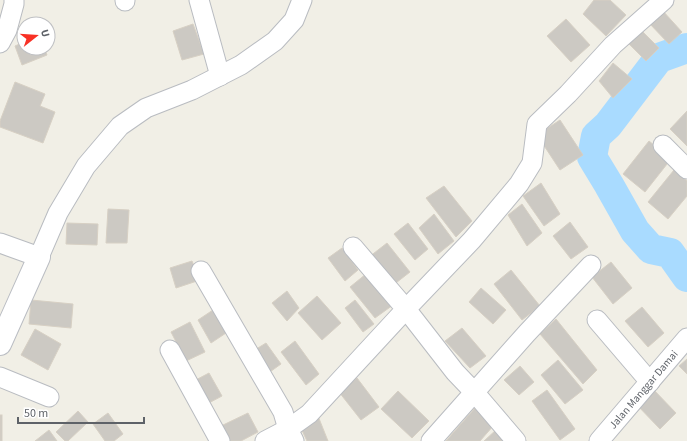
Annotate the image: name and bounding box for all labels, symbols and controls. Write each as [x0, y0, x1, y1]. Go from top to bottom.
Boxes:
north arrow [16, 16, 56, 56]
text: U [37, 28, 53, 39]
street label: Jalan Manggar Damai [606, 347, 681, 432]
scale bar [18, 399, 144, 425]
text: 50 m [24, 405, 48, 422]

